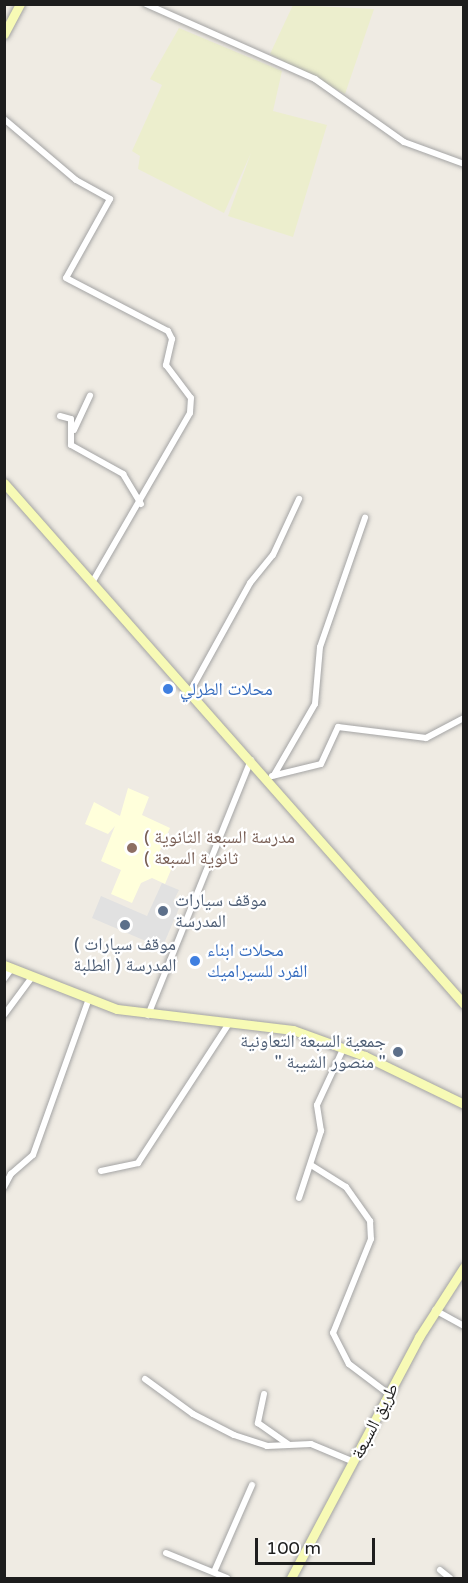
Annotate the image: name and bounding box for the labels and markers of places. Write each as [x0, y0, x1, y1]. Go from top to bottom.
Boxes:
place label: محلات الطرلي [180, 678, 273, 700]
marker: محلات الطرلي [161, 682, 175, 696]
place label: ( مدرسة السبعة الثانوية ( ثانوية السبعة [144, 827, 295, 870]
marker: ( مدرسة السبعة الثانوية ( ثانوية السبعة [125, 841, 139, 855]
place label: موقف سيارات المدرسة [175, 890, 267, 932]
marker: موقف سيارات المدرسة [156, 904, 170, 918]
marker: ( موقف سيارات المدرسة ( الطلبة [118, 918, 132, 932]
place label: ( موقف سيارات المدرسة ( الطلبة [73, 934, 177, 976]
place label: محلات ابناء الفرد للسيراميك [207, 940, 308, 982]
marker: محلات ابناء الفرد للسيراميك [188, 954, 202, 968]
place label: جمعية السبعة التعاونية " منصور الشيبة " [240, 1031, 386, 1074]
marker: جمعية السبعة التعاونية " منصور الشيبة " [391, 1045, 405, 1059]

